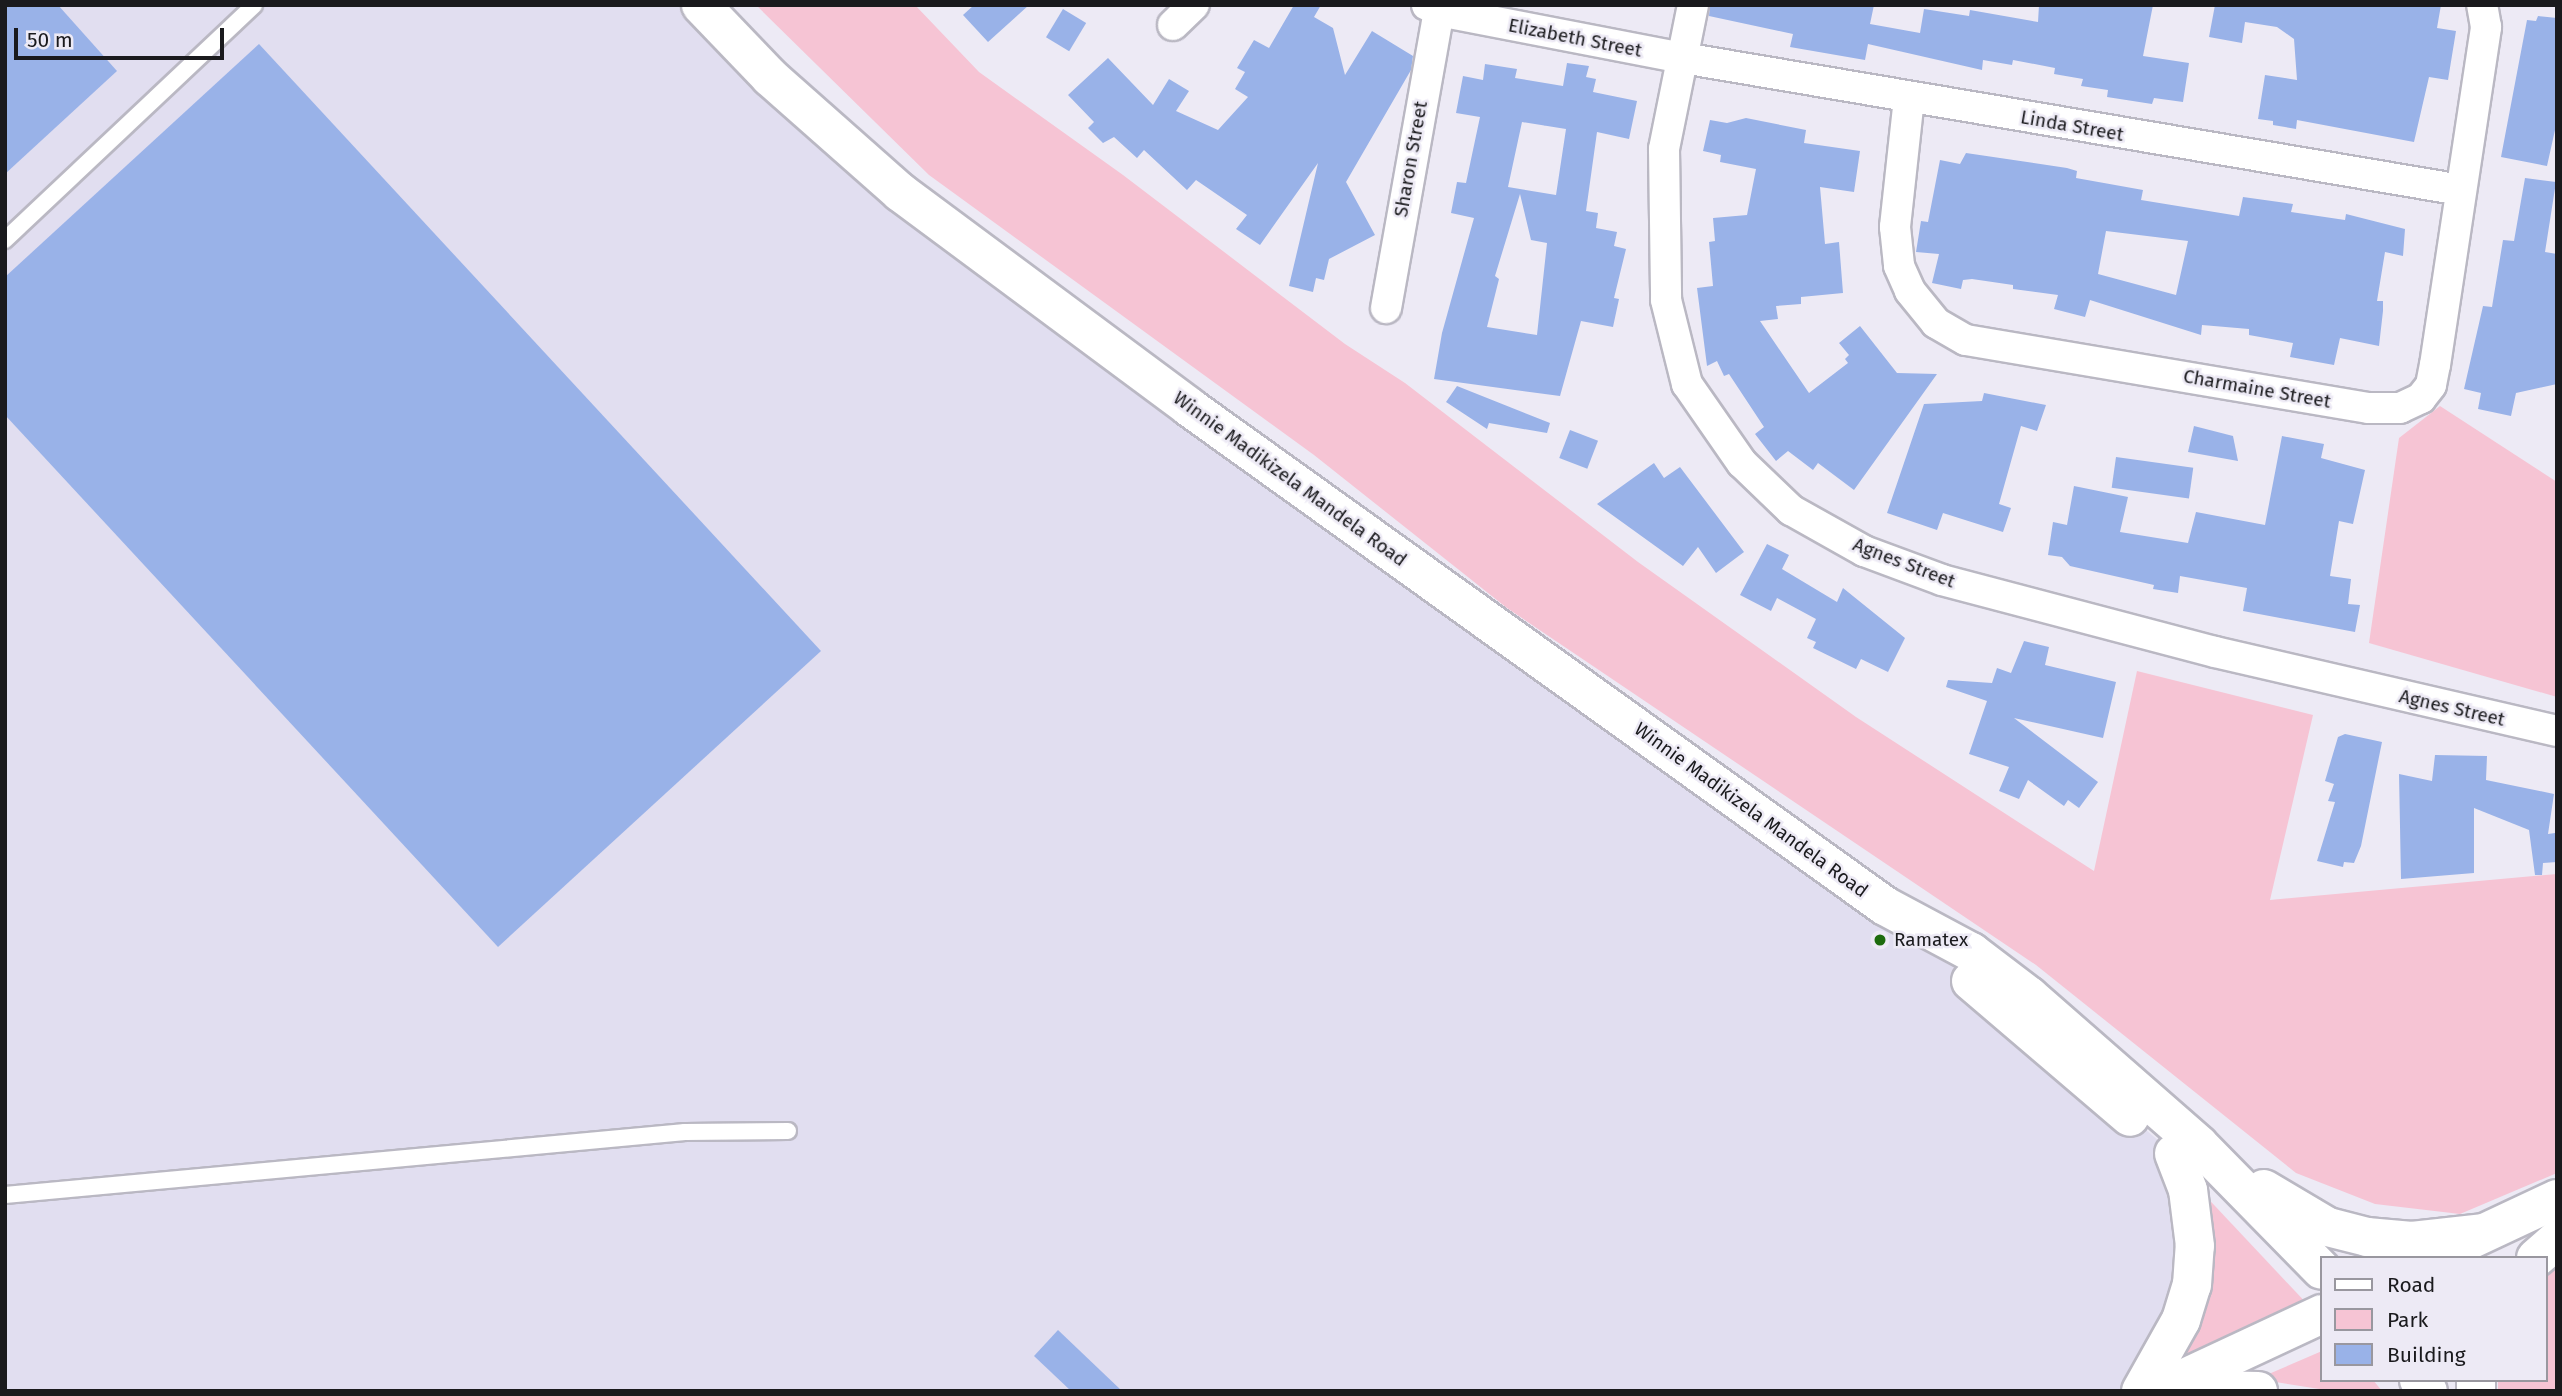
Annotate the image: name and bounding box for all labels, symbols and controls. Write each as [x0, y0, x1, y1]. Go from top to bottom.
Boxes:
scale bar [18, 14, 228, 58]
street label: Elizabeth Street [1506, 14, 1644, 62]
text: 50 m [27, 27, 73, 53]
street label: Sharon Street [1390, 99, 1432, 219]
street label: Linda Street [2019, 106, 2125, 146]
street label: Charmaine Street [2182, 365, 2332, 413]
street label: Winnie Madikizela Mandela Road [1169, 387, 1411, 571]
street label: Agnes Street [1850, 533, 1958, 593]
street label: Agnes Street [2397, 685, 2507, 731]
street label: Winnie Madikizela Mandela Road [1630, 718, 1872, 902]
place label: Ramatex [1894, 929, 1968, 951]
marker: Ramatex [1872, 932, 1888, 948]
legend [2320, 1256, 2548, 1382]
text: Road [2387, 1272, 2435, 1298]
text: Park [2387, 1307, 2428, 1333]
text: Building [2387, 1342, 2466, 1368]

